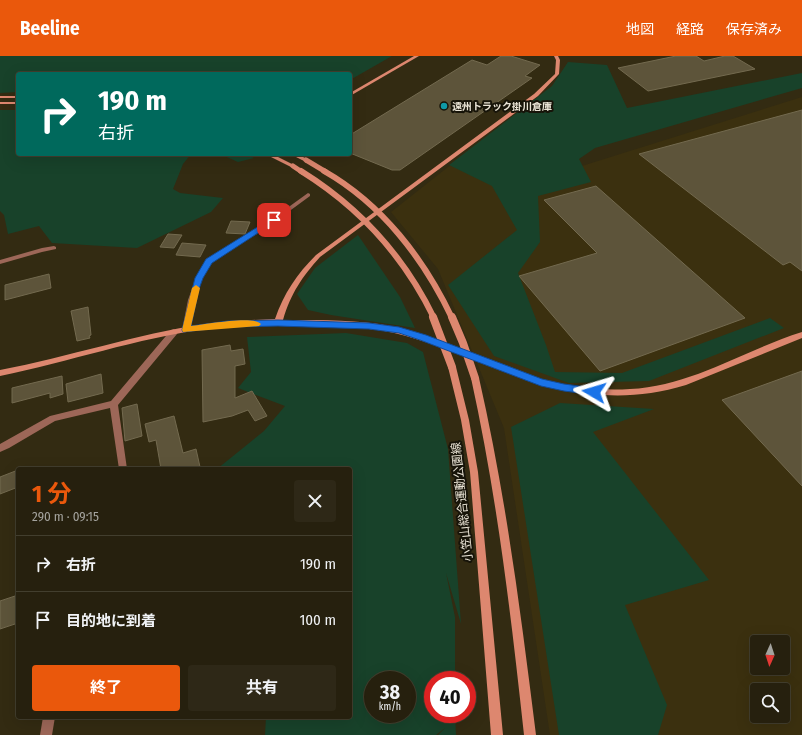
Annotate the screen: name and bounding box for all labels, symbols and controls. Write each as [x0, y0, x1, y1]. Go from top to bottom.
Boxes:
text: Beeline [20, 17, 80, 40]
text: 地図 [626, 21, 654, 38]
text: 経路 [676, 21, 704, 38]
text: 保存済み [726, 21, 782, 38]
text: 190 m [98, 84, 167, 117]
icon: right [32, 88, 84, 140]
marker: 遠州トラック掛川倉庫 [439, 101, 449, 111]
place label: 遠州トラック掛川倉庫 [452, 101, 552, 113]
text: 右折 [98, 122, 134, 144]
pin [257, 203, 291, 237]
icon: arrive [263, 209, 285, 231]
position arrow [573, 371, 615, 413]
street label: 小笠山総合運動公園線 [449, 442, 475, 562]
text: 1 分 [32, 480, 71, 508]
button: close [294, 480, 336, 522]
text: 290 m · 09:15 [32, 509, 99, 524]
icon: right [32, 553, 54, 575]
text: 190 m [300, 555, 336, 573]
text: 右折 [66, 556, 96, 574]
icon: arrive [32, 609, 54, 631]
text: 100 m [299, 611, 336, 629]
text: 目的地に到着 [66, 612, 156, 630]
north arrow [750, 635, 790, 675]
map controls [750, 635, 790, 723]
button: 終了 [32, 665, 180, 711]
button: 共有 [188, 665, 336, 711]
speed limit sign: 40 [424, 671, 476, 723]
text: 38 [380, 680, 400, 704]
button: search [750, 683, 790, 723]
text: km/h [379, 701, 401, 713]

